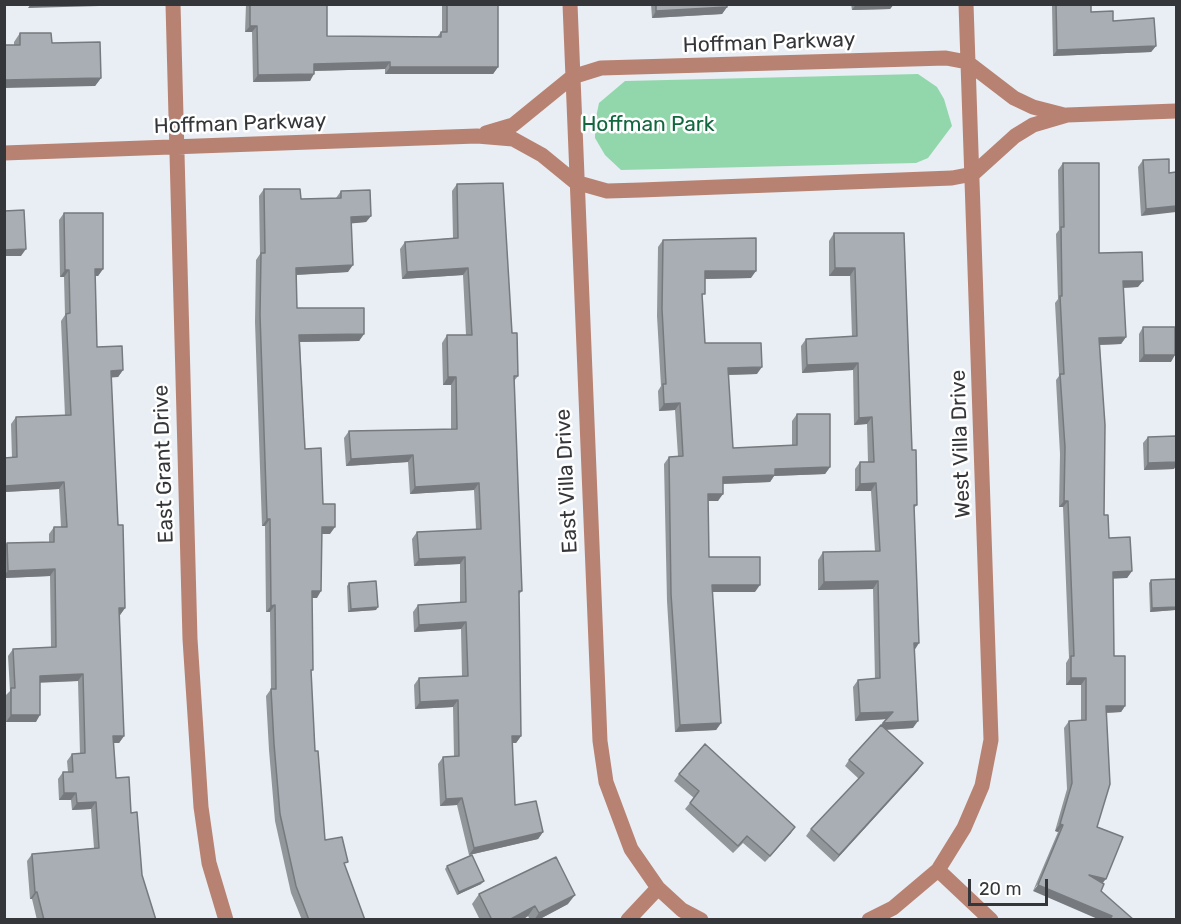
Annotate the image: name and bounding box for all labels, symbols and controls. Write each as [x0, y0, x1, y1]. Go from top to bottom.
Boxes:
street label: Hoffman Parkway [682, 27, 856, 59]
street label: Hoffman Parkway [153, 108, 327, 140]
park label: Hoffman Park [581, 112, 715, 138]
street label: West Villa Drive [946, 369, 976, 519]
street label: East Grant Drive [149, 384, 179, 544]
street label: East Villa Drive [551, 408, 583, 554]
scale bar [971, 867, 1050, 905]
text: 20 m [979, 878, 1021, 900]

